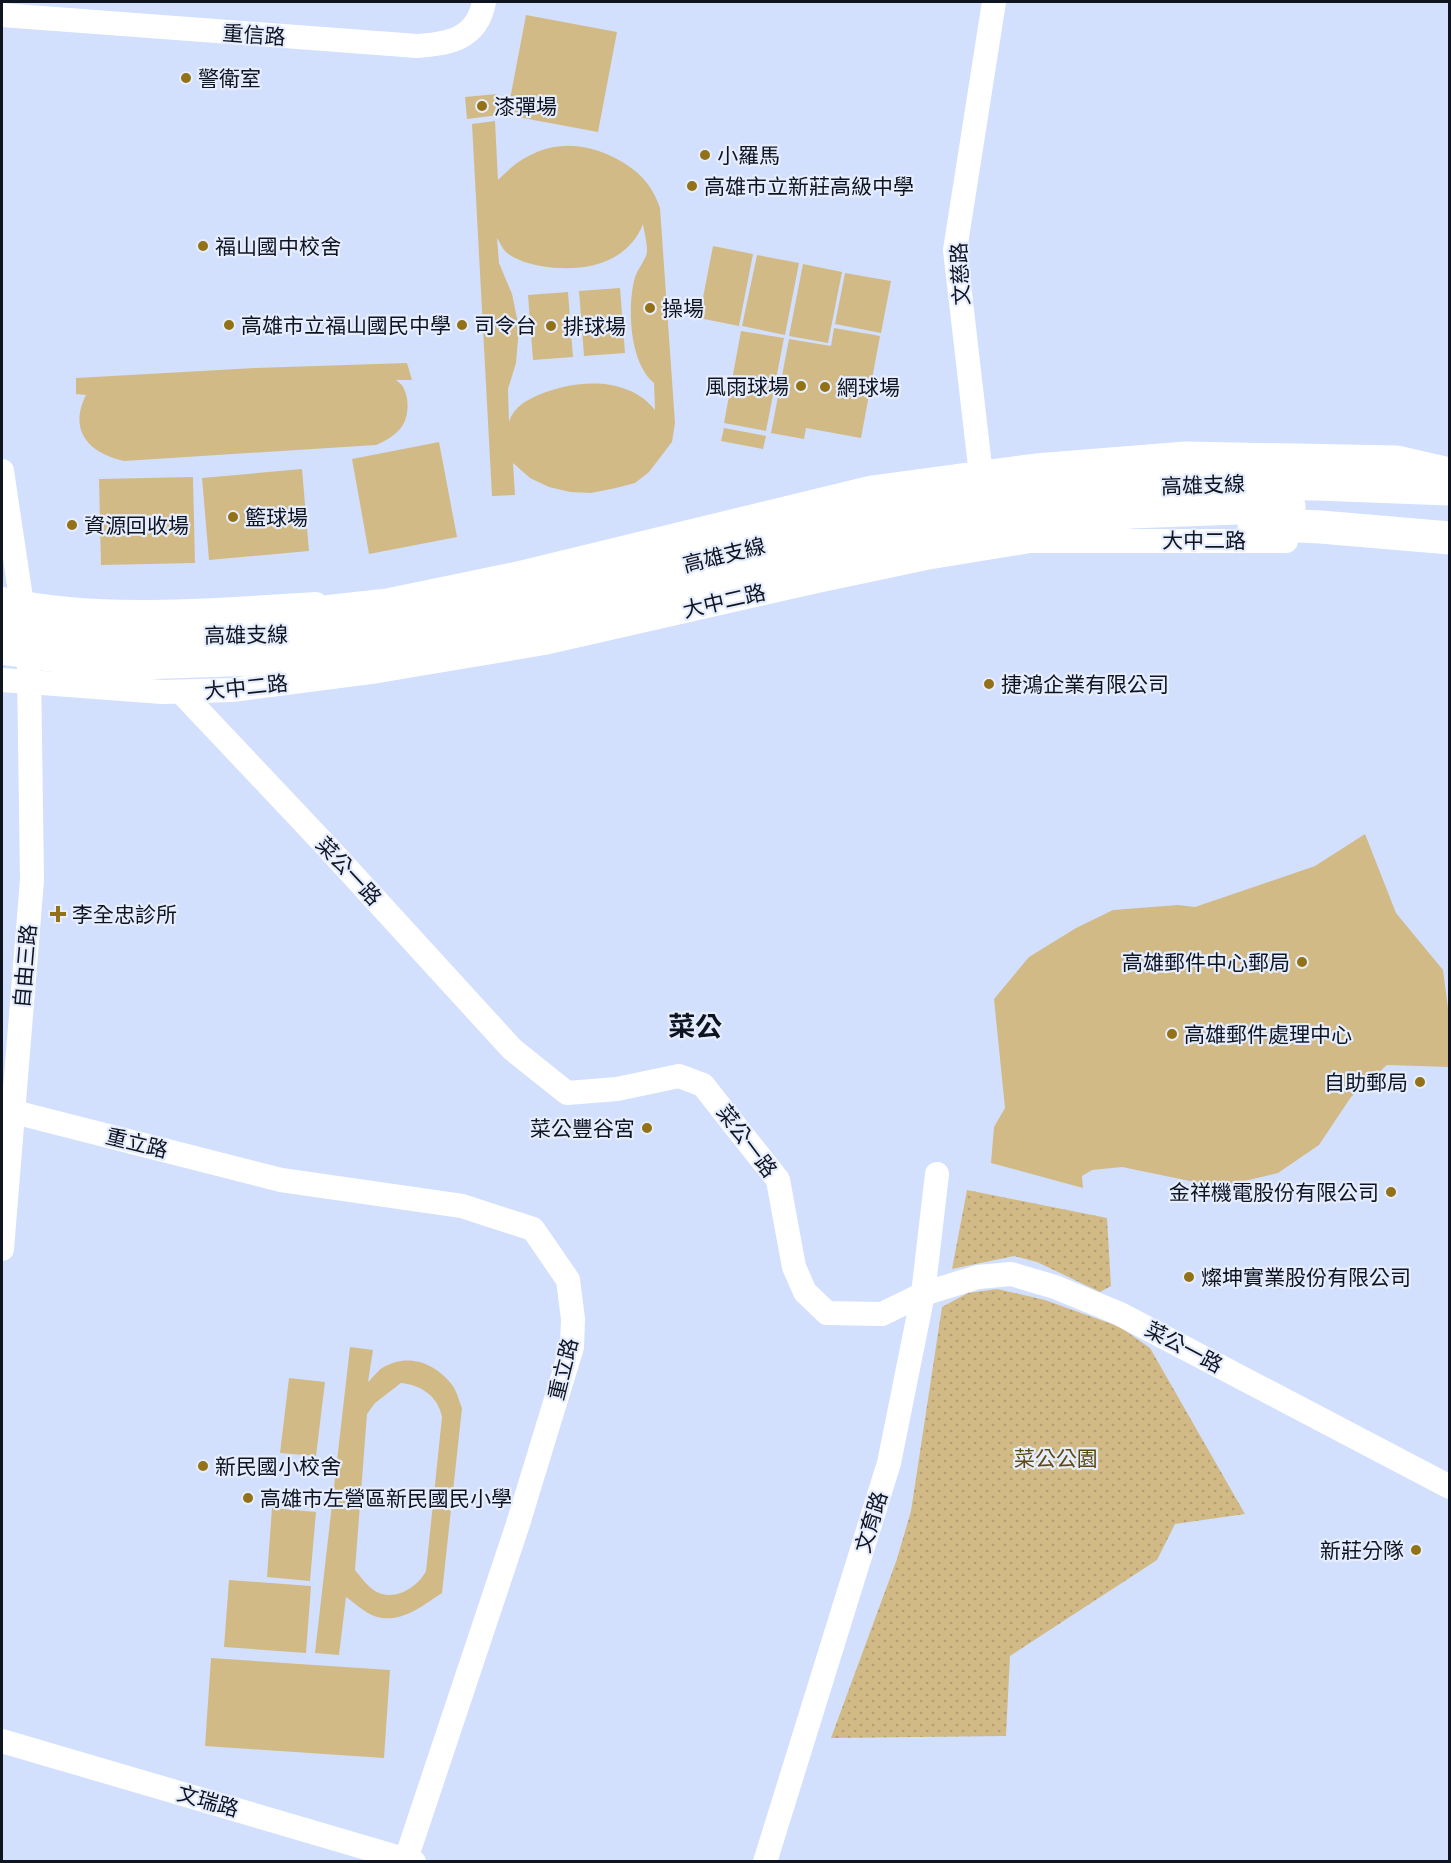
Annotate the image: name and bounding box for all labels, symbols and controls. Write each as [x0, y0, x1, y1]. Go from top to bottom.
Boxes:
street label: 重信路 [222, 20, 286, 50]
place label: 警衛室 [198, 66, 261, 91]
marker: 警衛室 [179, 71, 193, 85]
place label: 漆彈場 [494, 94, 557, 119]
marker: 漆彈場 [475, 99, 489, 113]
place label: 小羅馬 [717, 143, 780, 168]
marker: 小羅馬 [698, 148, 712, 162]
place label: 高雄市立新莊高級中學 [704, 174, 914, 199]
marker: 高雄市立新莊高級中學 [685, 179, 699, 193]
place label: 福山國中校舍 [215, 234, 341, 259]
marker: 福山國中校舍 [196, 239, 210, 253]
street label: 文慈路 [946, 242, 974, 306]
place label: 操場 [662, 296, 704, 321]
marker: 操場 [643, 301, 657, 315]
place label: 高雄市立福山國民中學 [241, 313, 451, 338]
place label: 司令台 [474, 313, 537, 338]
place label: 排球場 [563, 314, 626, 339]
marker: 高雄市立福山國民中學 [222, 318, 236, 332]
marker: 司令台 [455, 318, 469, 332]
marker: 排球場 [544, 319, 558, 333]
place label: 風雨球場 [705, 374, 789, 399]
place label: 網球場 [837, 375, 900, 400]
marker: 風雨球場 [794, 379, 808, 393]
marker: 網球場 [818, 380, 832, 394]
street label: 高雄支線 [1161, 471, 1245, 499]
place label: 籃球場 [245, 505, 308, 530]
marker: 籃球場 [226, 510, 240, 524]
place label: 資源回收場 [84, 513, 189, 538]
marker: 資源回收場 [65, 518, 79, 532]
street label: 大中二路 [1162, 528, 1246, 553]
street label: 高雄支線 [680, 533, 768, 577]
street label: 大中二路 [680, 579, 768, 623]
street label: 高雄支線 [204, 622, 288, 648]
street label: 大中二路 [203, 670, 289, 704]
place label: 捷鴻企業有限公司 [1001, 672, 1169, 697]
marker: 捷鴻企業有限公司 [982, 677, 996, 691]
street label: 菜公一路 [311, 832, 387, 910]
place label: 李全忠診所 [72, 902, 177, 927]
marker: 李全忠診所 [49, 905, 67, 923]
street label: 自由三路 [9, 923, 41, 1009]
place label: 高雄郵件中心郵局 [1122, 950, 1290, 975]
marker: 高雄郵件中心郵局 [1295, 955, 1309, 969]
district label: 菜公 [668, 1011, 722, 1043]
place label: 高雄郵件處理中心 [1184, 1022, 1352, 1047]
marker: 高雄郵件處理中心 [1165, 1027, 1179, 1041]
place label: 自助郵局 [1324, 1070, 1408, 1095]
marker: 自助郵局 [1413, 1075, 1427, 1089]
street label: 菜公一路 [712, 1100, 782, 1182]
place label: 菜公豐谷宮 [530, 1116, 635, 1141]
marker: 菜公豐谷宮 [640, 1121, 654, 1135]
street label: 重立路 [103, 1123, 171, 1163]
place label: 金祥機電股份有限公司 [1169, 1180, 1379, 1205]
marker: 金祥機電股份有限公司 [1384, 1185, 1398, 1199]
place label: 燦坤實業股份有限公司 [1201, 1265, 1411, 1290]
marker: 燦坤實業股份有限公司 [1182, 1270, 1196, 1284]
street label: 菜公一路 [1141, 1316, 1227, 1378]
street label: 重立路 [543, 1335, 583, 1403]
park label: 菜公公園 [1014, 1446, 1098, 1471]
place label: 新民國小校舍 [215, 1454, 341, 1479]
marker: 新民國小校舍 [196, 1459, 210, 1473]
place label: 高雄市左營區新民國民小學 [260, 1486, 512, 1511]
street label: 文育路 [850, 1488, 892, 1556]
marker: 高雄市左營區新民國民小學 [241, 1491, 255, 1505]
place label: 新莊分隊 [1320, 1538, 1404, 1563]
marker: 新莊分隊 [1409, 1543, 1423, 1557]
street label: 文瑞路 [174, 1780, 242, 1822]

